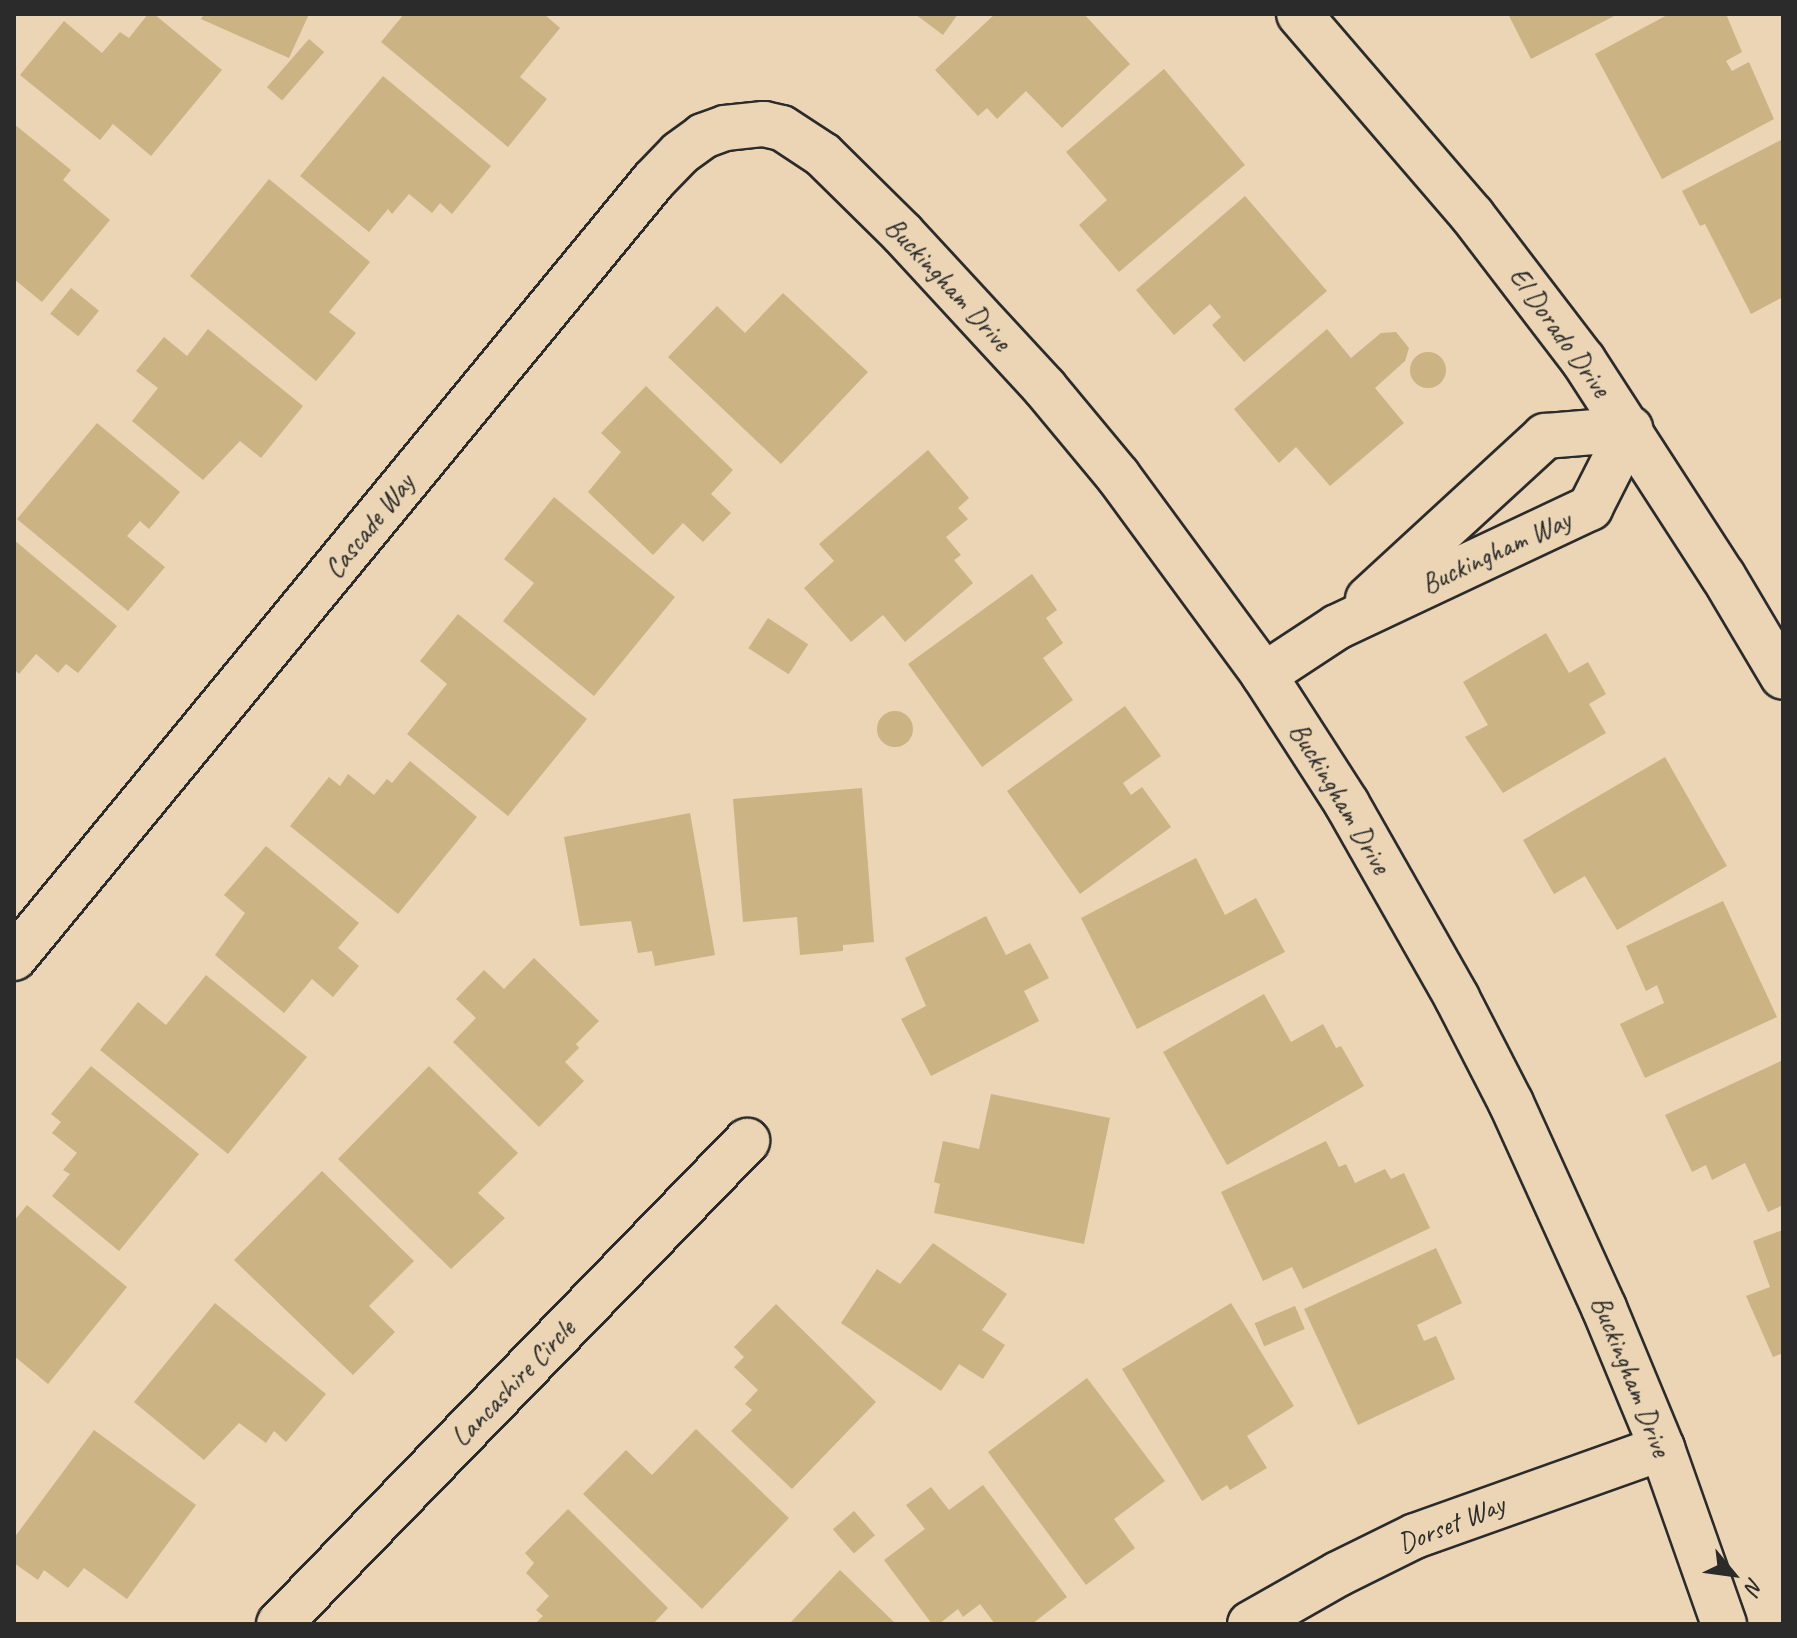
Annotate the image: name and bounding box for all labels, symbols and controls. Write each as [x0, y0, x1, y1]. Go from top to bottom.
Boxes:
street label: Buckingham Drive [878, 210, 1018, 358]
street label: El Dorado Drive [1502, 261, 1618, 403]
street label: Cascade Way [317, 467, 421, 585]
street label: Buckingham Way [1416, 503, 1576, 601]
street label: Buckingham Drive [1282, 717, 1398, 879]
street label: Buckingham Drive [1584, 1291, 1678, 1461]
street label: Lancashire Circle [444, 1312, 582, 1454]
street label: Dorset Way [1393, 1487, 1509, 1561]
north arrow [1693, 1534, 1773, 1614]
text: N [1738, 1573, 1770, 1598]

